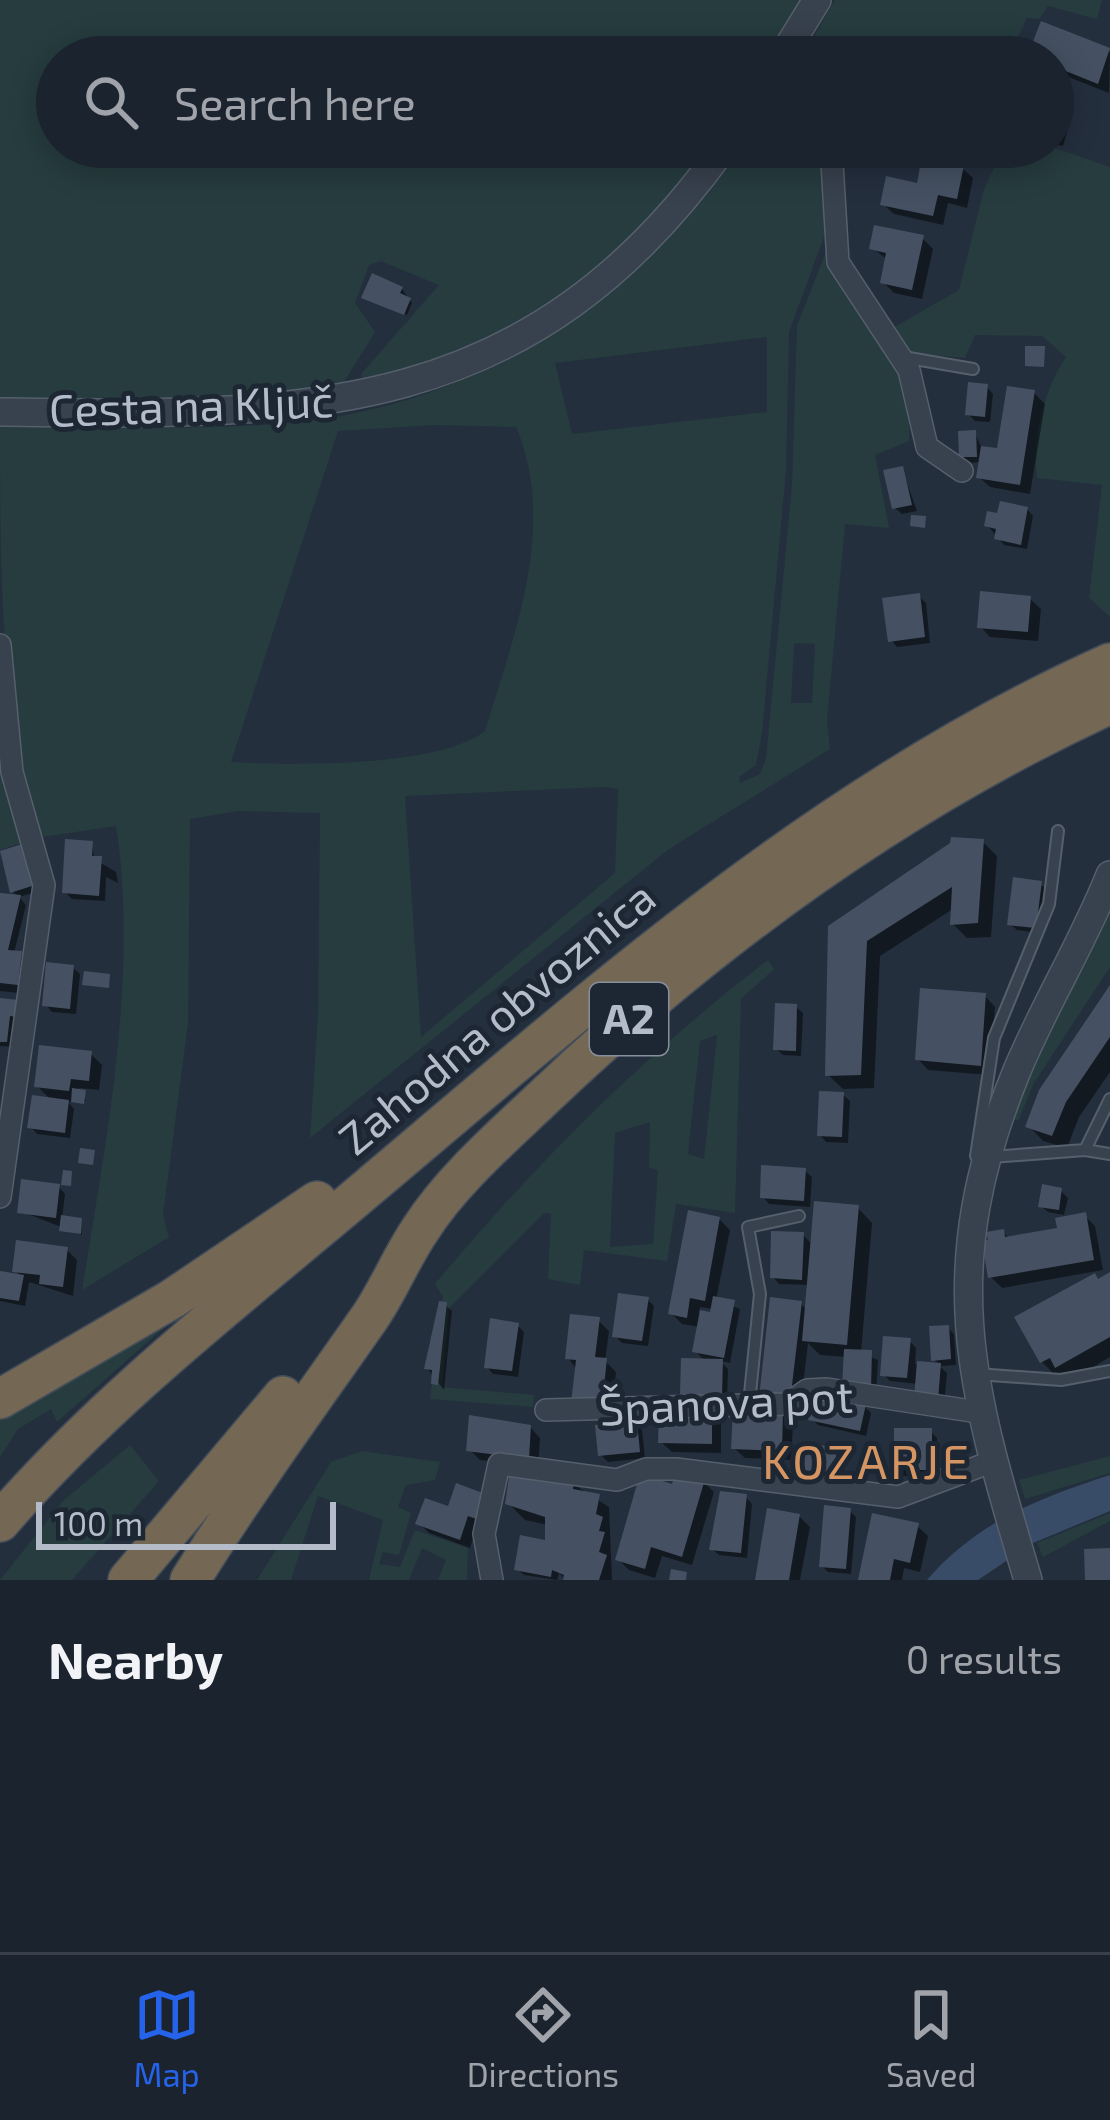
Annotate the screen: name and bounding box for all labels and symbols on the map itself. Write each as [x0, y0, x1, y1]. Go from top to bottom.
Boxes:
street label: Cesta na Ključ [48, 372, 334, 437]
street label: Zahodna obvoznica [327, 869, 665, 1164]
road number: A2 [590, 983, 668, 1055]
street label: Španova pot [597, 1367, 854, 1435]
district label: KOZARJE [762, 1431, 972, 1489]
scale bar [36, 1496, 336, 1549]

